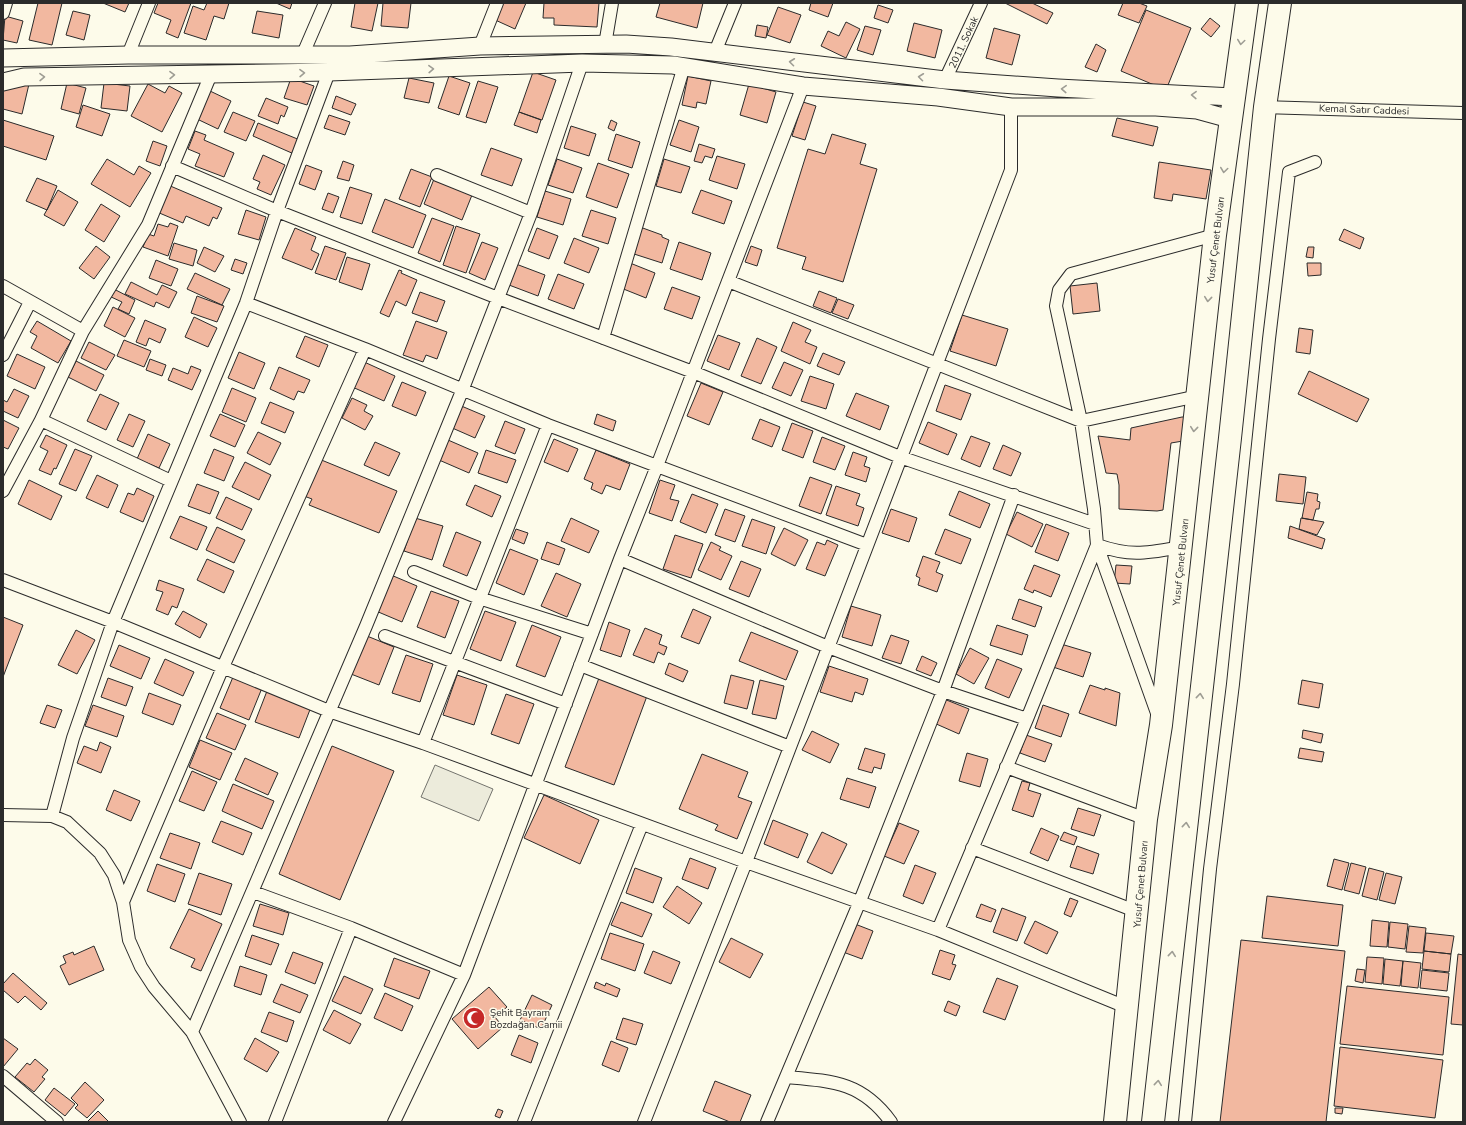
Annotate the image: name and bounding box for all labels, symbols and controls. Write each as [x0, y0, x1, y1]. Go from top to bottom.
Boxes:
street label: 2011. Sokak [946, 13, 982, 71]
one-way arrow [1237, 39, 1246, 45]
one-way arrow [789, 57, 795, 66]
one-way arrow [428, 64, 434, 73]
one-way arrow [299, 69, 305, 77]
one-way arrow [169, 71, 175, 79]
one-way arrow [39, 73, 45, 81]
one-way arrow [918, 73, 924, 82]
one-way arrow [1061, 84, 1067, 93]
one-way arrow [1191, 91, 1197, 100]
street label: Kemal Satır Caddesi [1319, 101, 1409, 119]
one-way arrow [1219, 167, 1228, 173]
street label: Yusuf Çenet Bulvarı [1204, 196, 1228, 285]
one-way arrow [1204, 296, 1213, 302]
one-way arrow [1190, 426, 1199, 432]
street label: Yusuf Çenet Bulvarı [1169, 518, 1193, 607]
one-way arrow [1195, 692, 1204, 699]
one-way arrow [1181, 822, 1190, 828]
street label: Yusuf Çenet Bulvarı [1130, 840, 1152, 929]
one-way arrow [1167, 951, 1176, 957]
mosque icon: Şehit Bayram Bozdağan Camii [461, 1005, 487, 1031]
place label: Şehit Bayram Bozdağan Camii [490, 1006, 562, 1032]
one-way arrow [1153, 1080, 1162, 1086]

